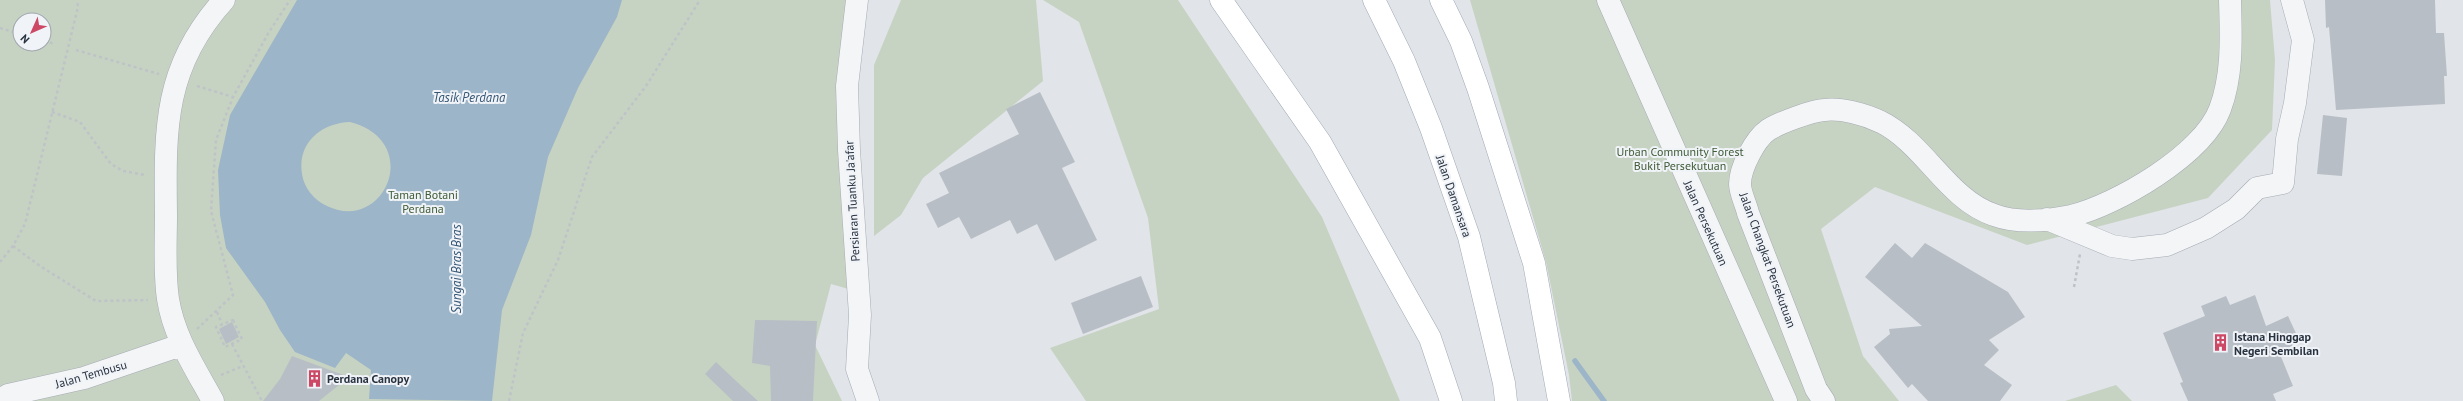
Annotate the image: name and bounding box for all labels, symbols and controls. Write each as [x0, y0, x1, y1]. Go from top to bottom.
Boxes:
north arrow [12, 12, 52, 52]
text: N [17, 32, 32, 47]
water label: Tasik Perdana [433, 89, 506, 106]
street label: Persiaran Tuanku Ja'afar [841, 140, 863, 262]
park label: Urban Community Forest Bukit Persekutuan [1616, 144, 1744, 173]
street label: Jalan Damansara [1433, 152, 1475, 239]
street label: Jalan Persekutuan [1680, 177, 1731, 268]
park label: Taman Botani Perdana [388, 187, 458, 216]
street label: Jalan Changkat Persekutuan [1736, 189, 1799, 330]
water label: Sungai Bras Bras [448, 224, 465, 314]
place label: Istana Hinggap Negeri Sembilan [2234, 329, 2319, 358]
building icon: Istana Hinggap Negeri Sembilan [2211, 333, 2231, 353]
street label: Jalan Tembusu [53, 357, 129, 392]
building icon: Perdana Canopy [304, 368, 324, 388]
place label: Perdana Canopy [327, 371, 409, 386]

